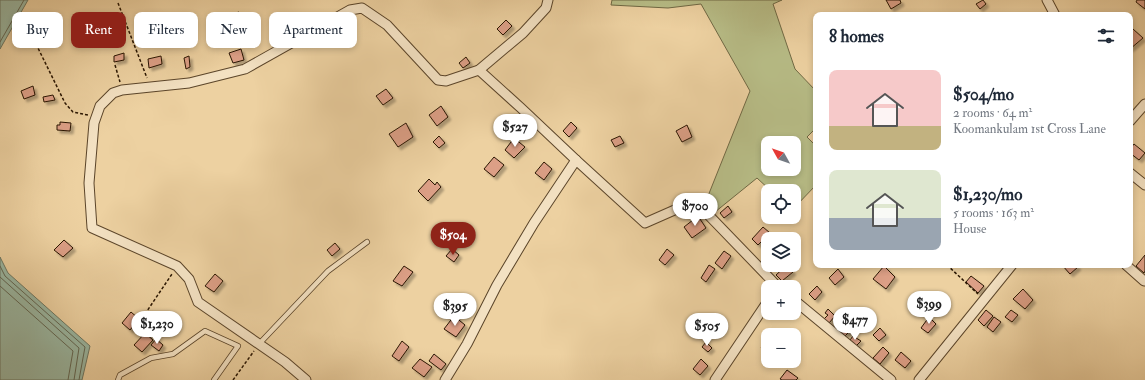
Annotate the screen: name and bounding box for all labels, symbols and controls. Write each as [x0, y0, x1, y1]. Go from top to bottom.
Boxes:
chip: Buy [12, 12, 63, 48]
chip: Rent [71, 12, 126, 48]
chip: Filters [134, 12, 198, 48]
chip: New [206, 12, 261, 48]
chip: Apartment [269, 12, 357, 48]
icon: filters [1095, 25, 1117, 47]
text: 8 homes [829, 26, 884, 47]
text: $504/mo [953, 84, 1014, 105]
icon: home [861, 86, 909, 134]
text: 2 rooms · 64 m² [953, 105, 1032, 121]
pin: $527 [491, 114, 539, 148]
text: $527 [502, 119, 528, 135]
text: Koomankulam 1st Cross Lane [953, 121, 1106, 137]
north arrow [761, 136, 801, 176]
map controls [761, 136, 801, 368]
button: locate [761, 184, 801, 224]
text: $1,230/mo [953, 184, 1022, 205]
icon: home [861, 186, 909, 234]
pin: $700 [671, 193, 719, 227]
text: $700 [682, 198, 708, 214]
text: 5 rooms · 163 m² [953, 205, 1034, 221]
text: House [953, 221, 986, 237]
pin: $504 [429, 222, 477, 256]
text: $504 [440, 227, 466, 243]
button: layers [761, 232, 801, 272]
button: + [761, 280, 801, 320]
pin: $399 [905, 291, 953, 325]
pin: $395 [431, 293, 479, 327]
text: $399 [916, 296, 942, 312]
text: $395 [443, 298, 467, 314]
pin: $477 [831, 307, 879, 341]
pin: $1,230 [124, 311, 190, 345]
text: $477 [842, 312, 868, 328]
pin: $505 [683, 313, 731, 347]
text: $1,230 [140, 316, 174, 332]
text: $505 [694, 318, 720, 334]
button: − [761, 328, 801, 368]

